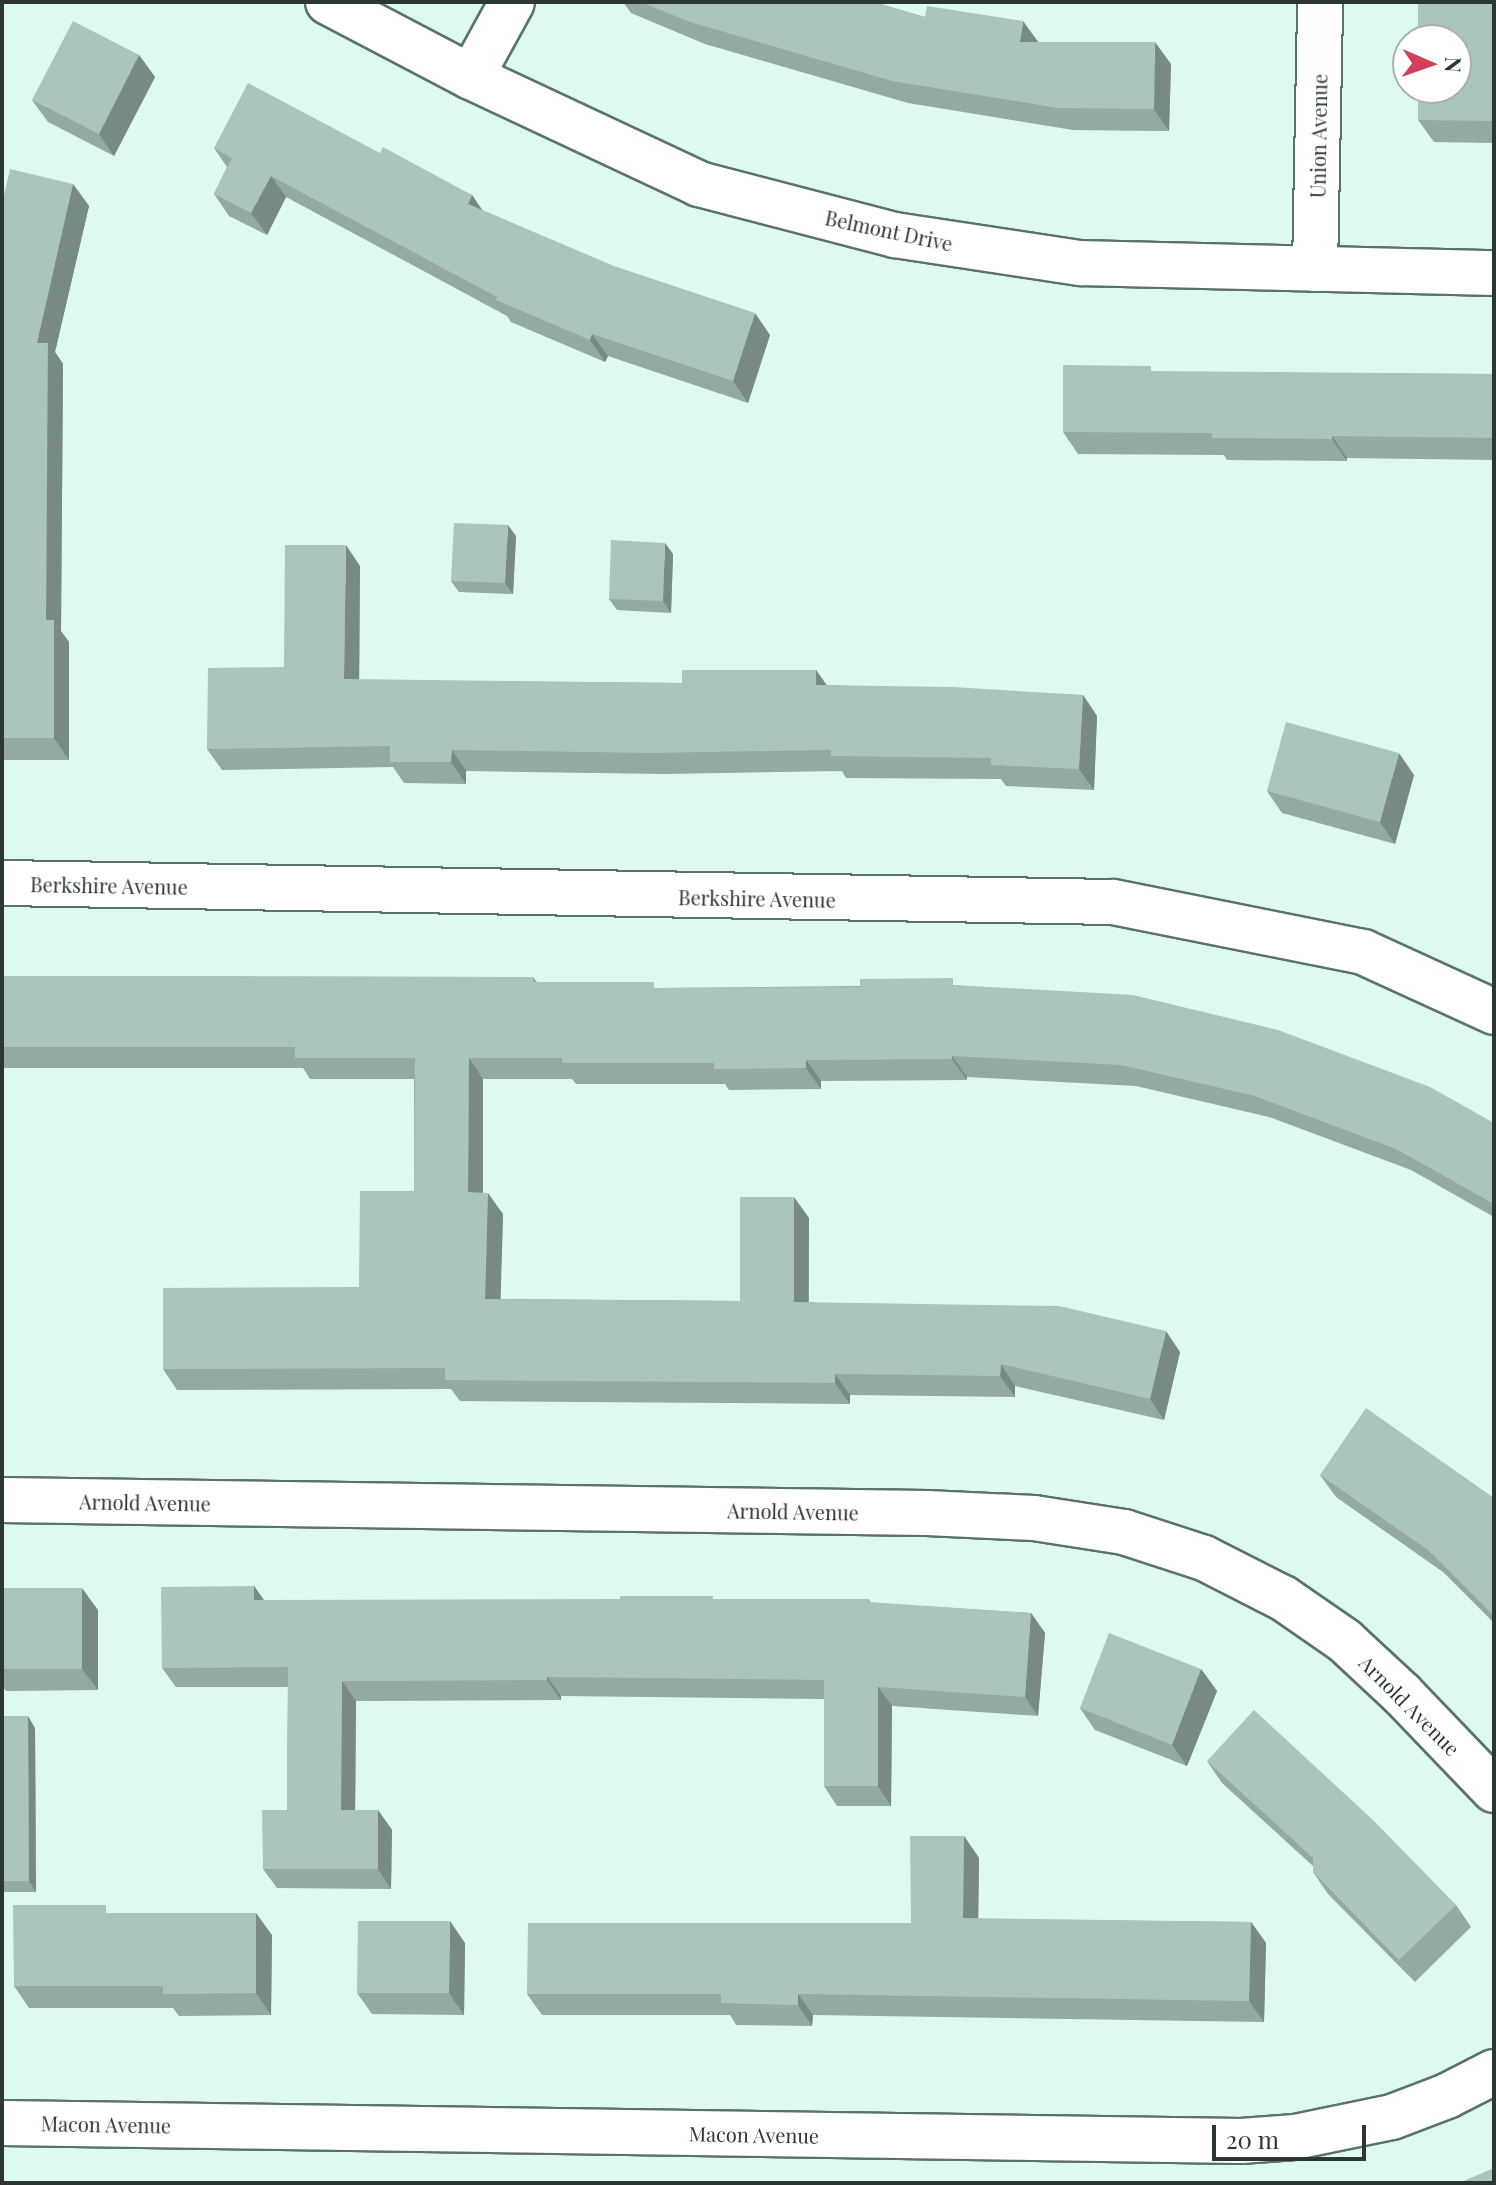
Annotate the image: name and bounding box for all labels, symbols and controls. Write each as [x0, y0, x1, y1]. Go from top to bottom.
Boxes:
north arrow [1392, 24, 1472, 104]
text: N [1439, 56, 1469, 73]
street label: Union Avenue [1305, 73, 1331, 199]
street label: Belmont Drive [823, 205, 955, 255]
street label: Berkshire Avenue [30, 872, 188, 898]
street label: Berkshire Avenue [678, 885, 836, 911]
street label: Arnold Avenue [79, 1489, 211, 1515]
street label: Arnold Avenue [727, 1498, 859, 1524]
street label: Arnold Avenue [1355, 1650, 1465, 1760]
scale bar [1216, 2109, 1370, 2159]
street label: Macon Avenue [40, 2111, 172, 2137]
street label: Macon Avenue [688, 2121, 820, 2147]
text: 20 m [1226, 2123, 1279, 2155]

